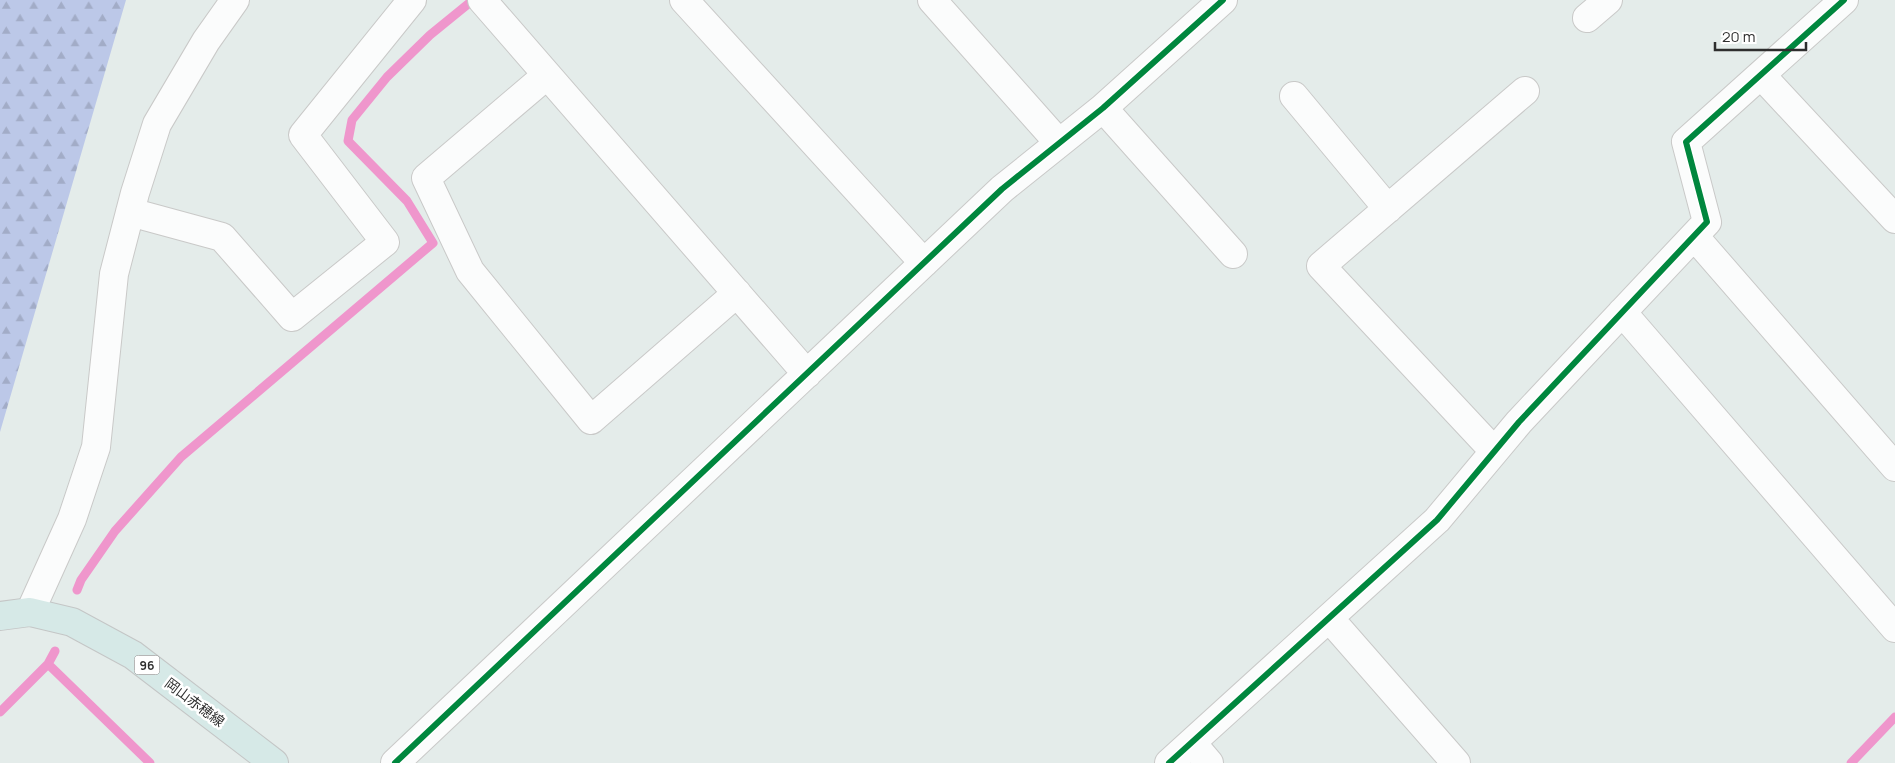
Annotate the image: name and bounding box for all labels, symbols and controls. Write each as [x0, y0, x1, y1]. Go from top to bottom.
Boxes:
scale bar [1715, 20, 1806, 52]
text: 20 m [1722, 26, 1755, 47]
road number: 96 [134, 656, 160, 674]
street label: 岡山赤穂線 [161, 673, 229, 731]

